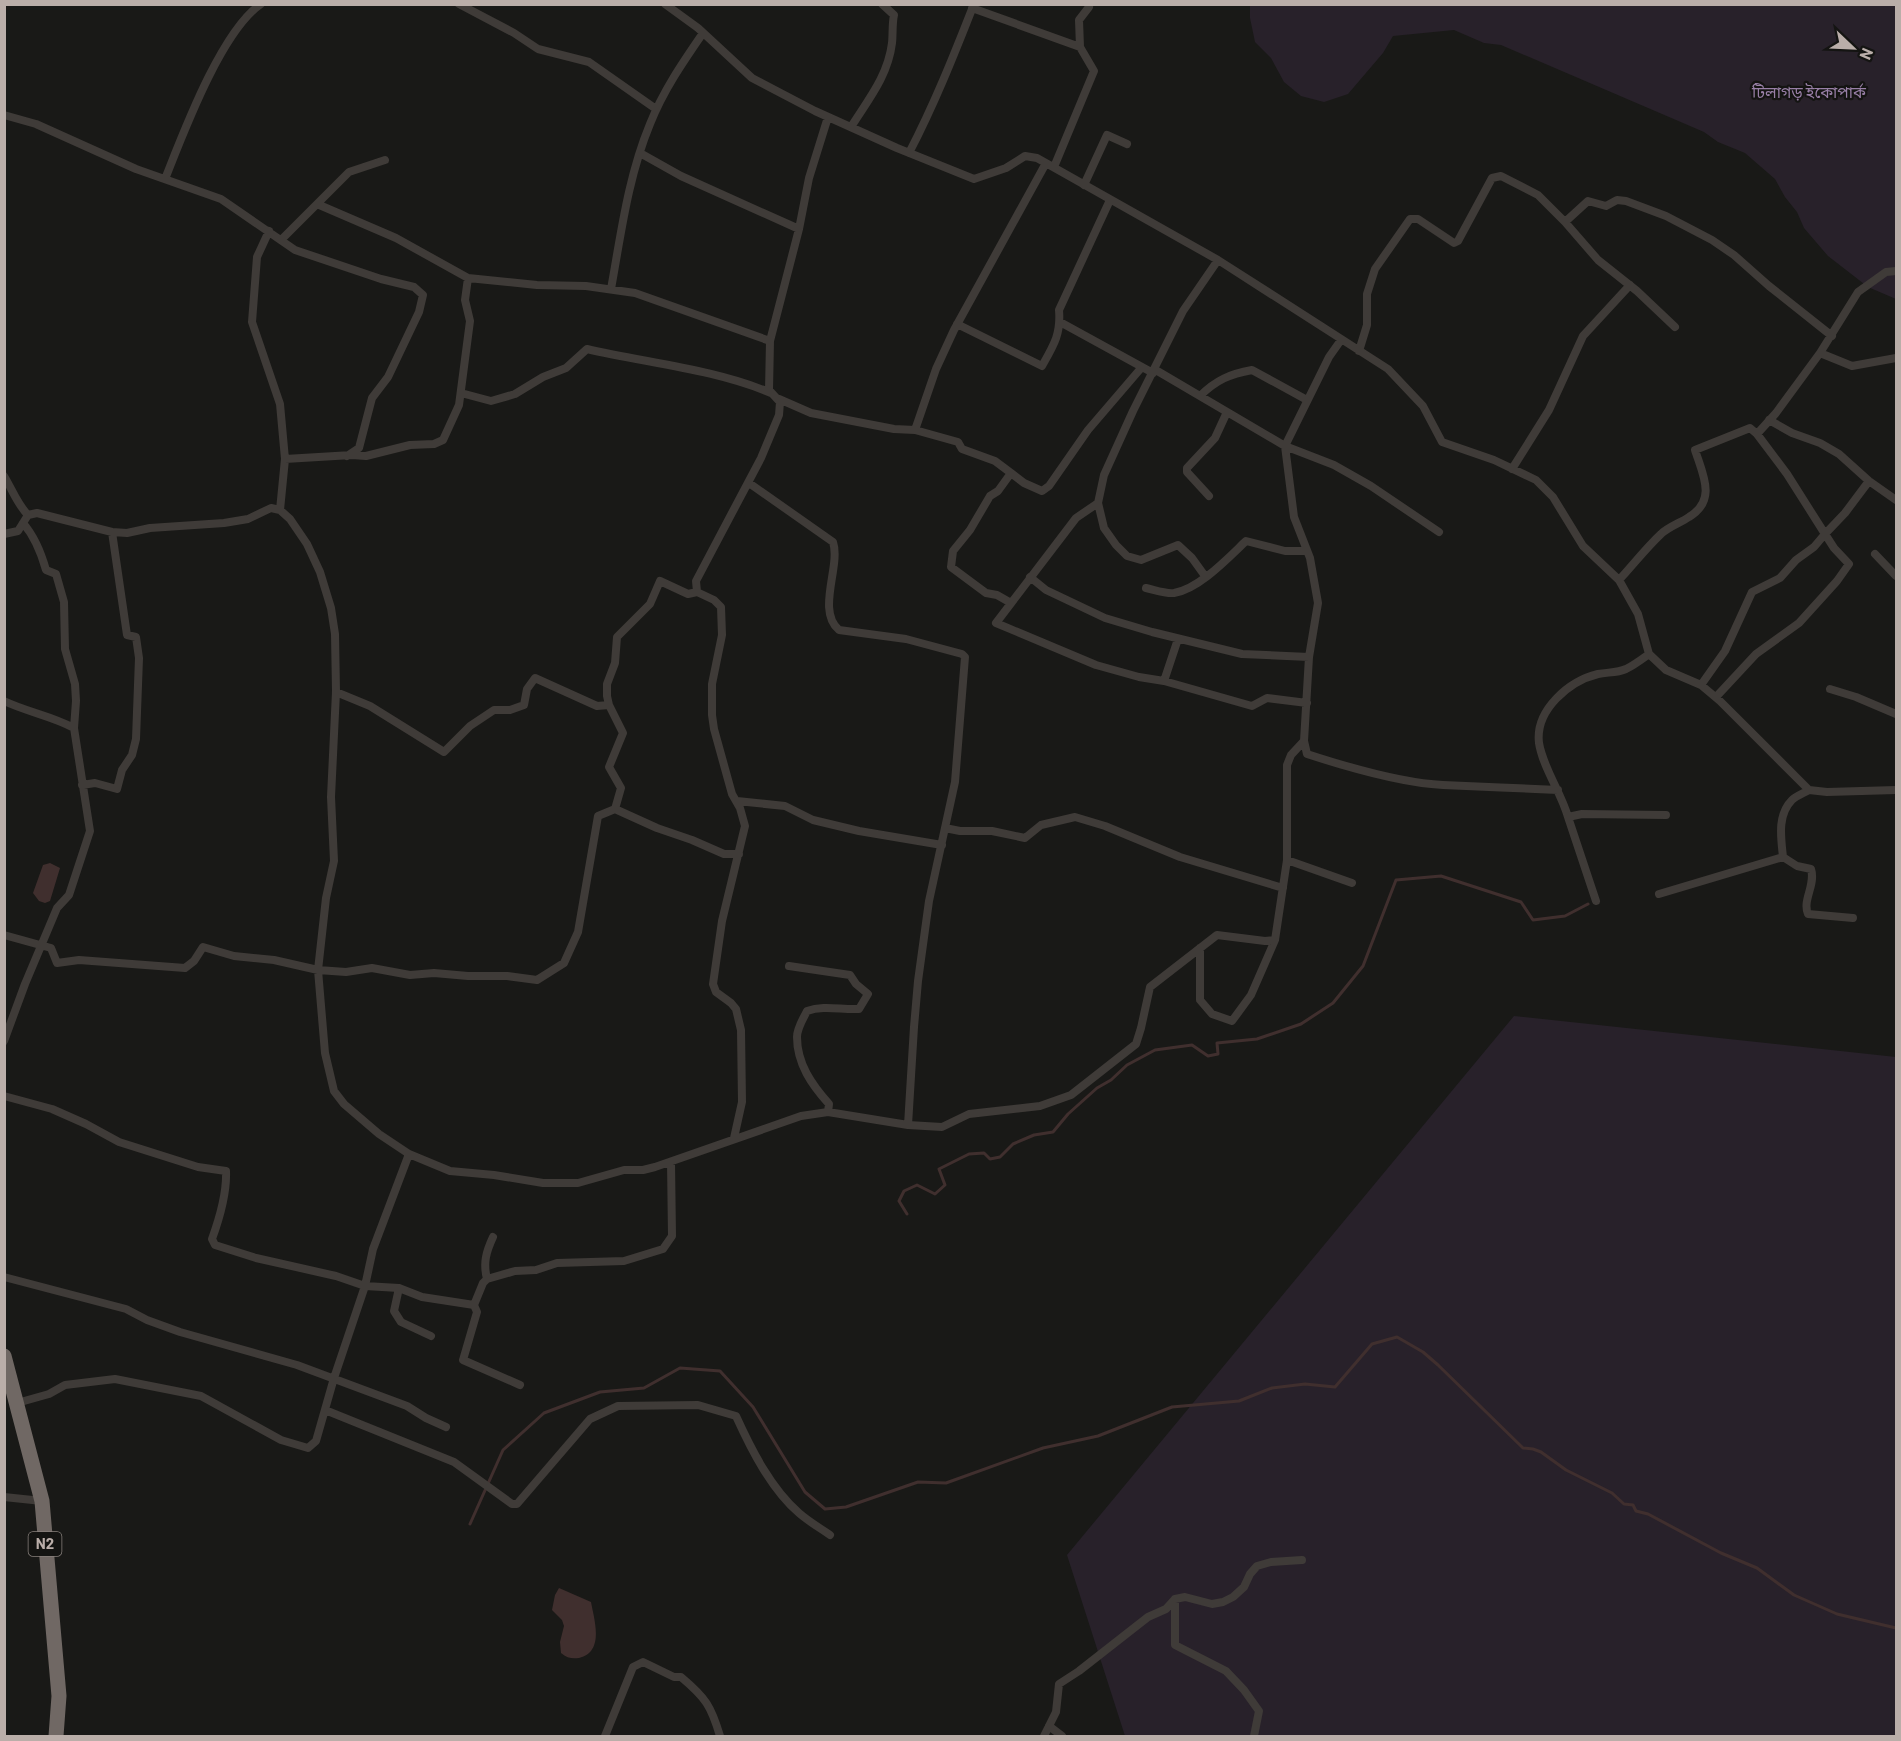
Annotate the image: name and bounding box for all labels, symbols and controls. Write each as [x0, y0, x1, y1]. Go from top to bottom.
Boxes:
north arrow [1823, 18, 1883, 78]
text: N [1856, 45, 1878, 63]
park label: টিলাগড় ইকোপার্ক [1751, 82, 1867, 101]
road number: N2 [28, 1532, 62, 1556]

